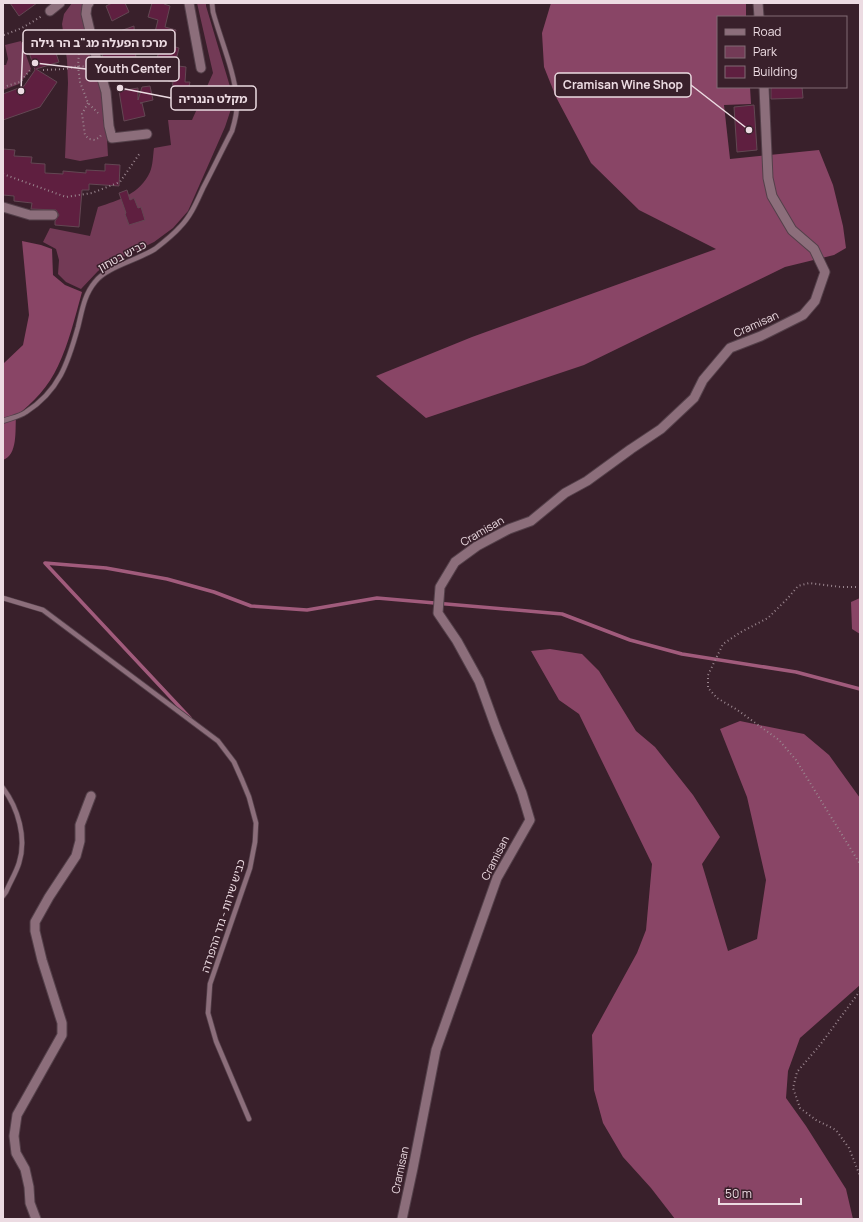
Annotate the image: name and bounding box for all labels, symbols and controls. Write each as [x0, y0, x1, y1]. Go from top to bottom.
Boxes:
legend [717, 16, 847, 88]
text: Road [753, 23, 781, 40]
callout: מרכז הפעלה מג"ב הר גילה [23, 30, 175, 54]
text: מרכז הפעלה מג"ב הר גילה [31, 34, 168, 51]
text: Park [753, 43, 778, 60]
callout: Youth Center [86, 57, 179, 81]
text: Youth Center [95, 60, 172, 77]
text: Building [753, 63, 797, 80]
callout: Cramisan Wine Shop [555, 73, 691, 97]
text: Cramisan Wine Shop [563, 76, 683, 93]
callout: מקלט הנגריה [171, 86, 256, 110]
text: מקלט הנגריה [178, 90, 248, 107]
street label: כביש בטחון [95, 236, 149, 275]
street label: Cramisan [731, 307, 781, 340]
street label: Cramisan [457, 512, 506, 549]
street label: Cramisan [477, 833, 512, 883]
street label: כביש שירות - גדר ההפרדה [197, 857, 248, 975]
street label: Cramisan [387, 1145, 412, 1195]
scale bar [719, 1180, 801, 1206]
text: 50 m [725, 1185, 752, 1202]

